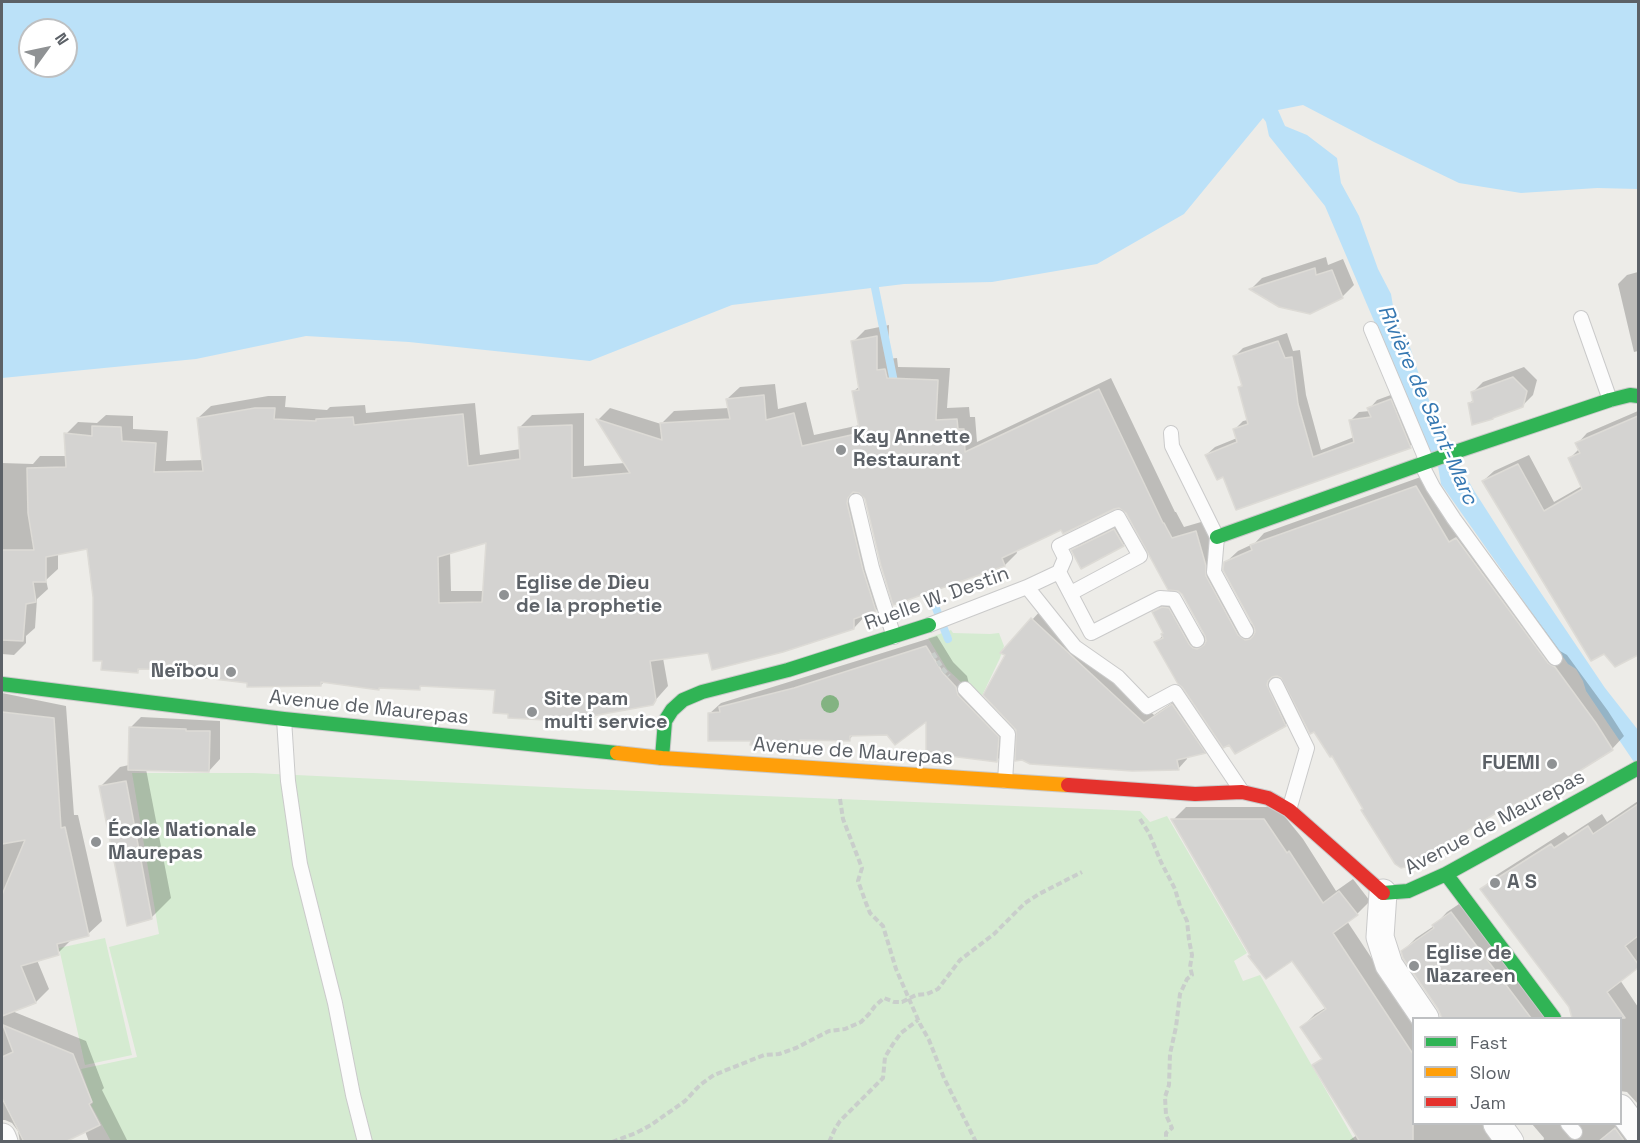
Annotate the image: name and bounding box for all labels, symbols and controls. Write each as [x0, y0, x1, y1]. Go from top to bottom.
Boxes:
north arrow [18, 18, 78, 78]
text: N [50, 29, 74, 49]
water label: Rivière de Saint-Marc [1372, 301, 1482, 509]
place label: Kay Annette Restaurant [853, 426, 970, 473]
marker: Kay Annette Restaurant [834, 443, 848, 457]
street label: Ruelle W. Destin [861, 562, 1013, 636]
place label: Eglise de Dieu de la prophetie [516, 572, 662, 619]
marker: Eglise de Dieu de la prophetie [497, 588, 511, 602]
place label: Neïbou [151, 660, 219, 684]
marker: Neïbou [224, 665, 238, 679]
street label: Avenue de Maurepas [268, 686, 470, 730]
place label: Site pam multi service [544, 688, 668, 735]
marker: Site pam multi service [525, 705, 539, 719]
street label: Avenue de Maurepas [752, 733, 954, 771]
place label: FUEMI [1482, 752, 1540, 776]
marker: FUEMI [1545, 757, 1559, 771]
street label: Avenue de Maurepas [1401, 765, 1589, 881]
place label: École Nationale Maurepas [108, 819, 257, 866]
marker: École Nationale Maurepas [89, 835, 103, 849]
place label: A S [1507, 871, 1537, 895]
marker: A S [1488, 876, 1502, 890]
place label: Eglise de Nazareen [1426, 942, 1516, 989]
marker: Eglise de Nazareen [1407, 959, 1421, 973]
legend [1412, 1017, 1622, 1125]
text: Fast [1470, 1031, 1507, 1054]
text: Slow [1470, 1061, 1511, 1084]
text: Jam [1470, 1091, 1506, 1114]

